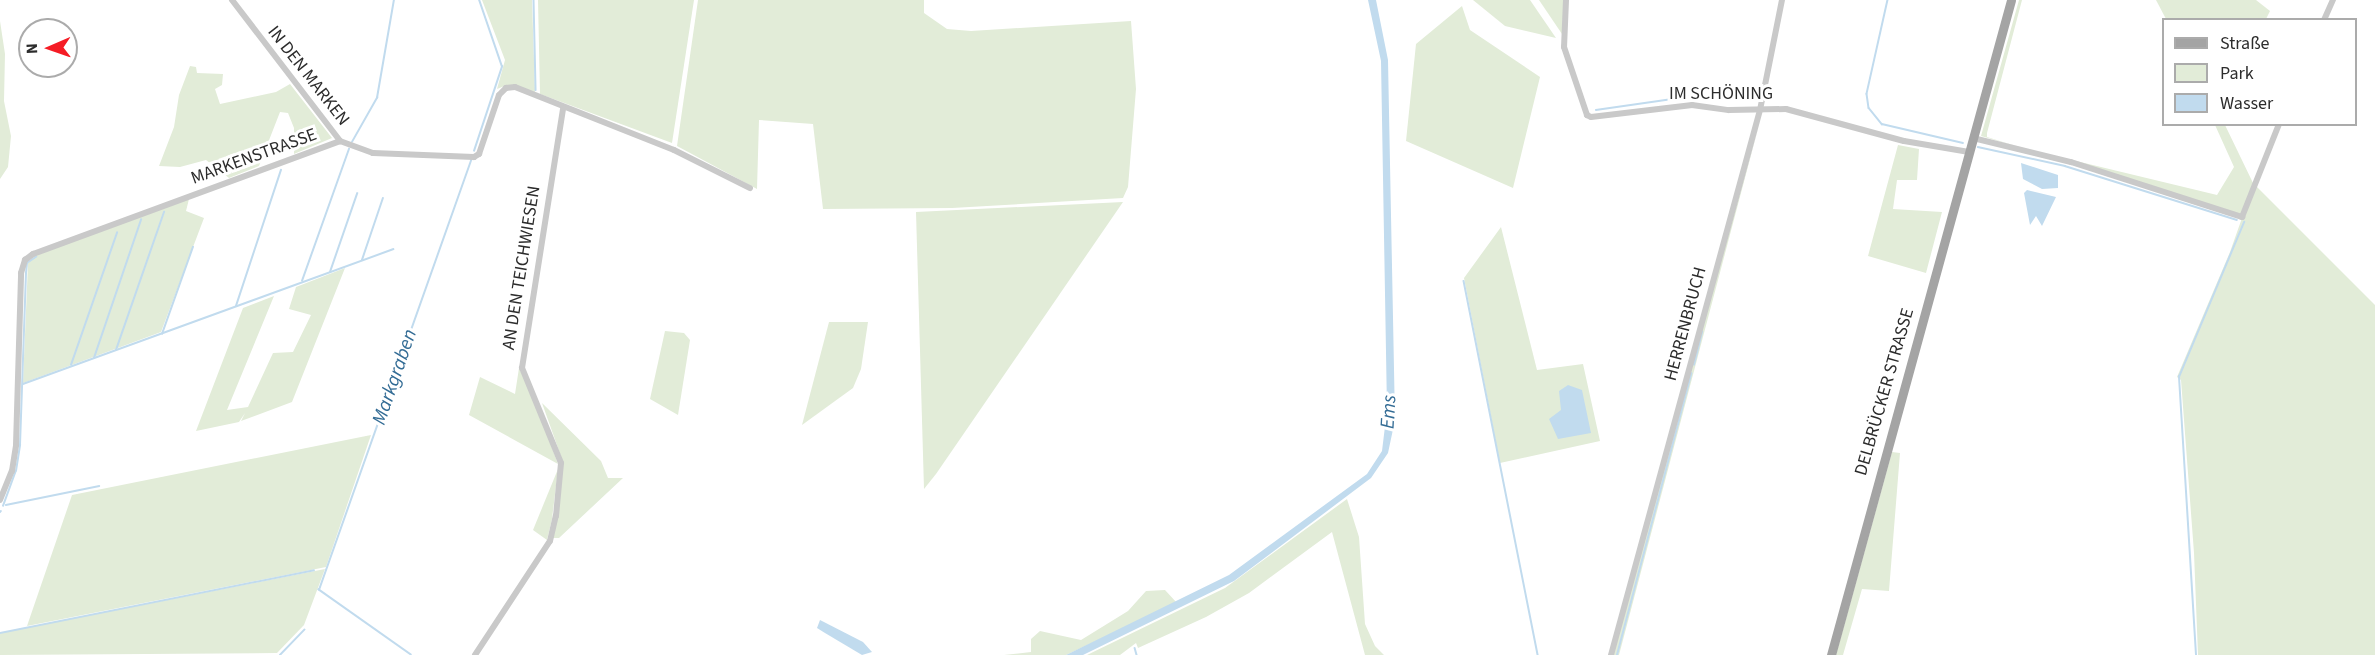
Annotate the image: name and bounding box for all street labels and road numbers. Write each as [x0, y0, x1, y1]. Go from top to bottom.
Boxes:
street label: IN DEN MARKEN [262, 22, 354, 130]
street label: IM SCHÖNING [1669, 83, 1773, 105]
street label: MARKENSTRASSE [188, 124, 320, 190]
street label: AN DEN TEICHWIESEN [498, 184, 546, 352]
street label: HERRENBRUCH [1660, 265, 1712, 383]
street label: DELBRÜCKER STRASSE [1851, 306, 1919, 478]

